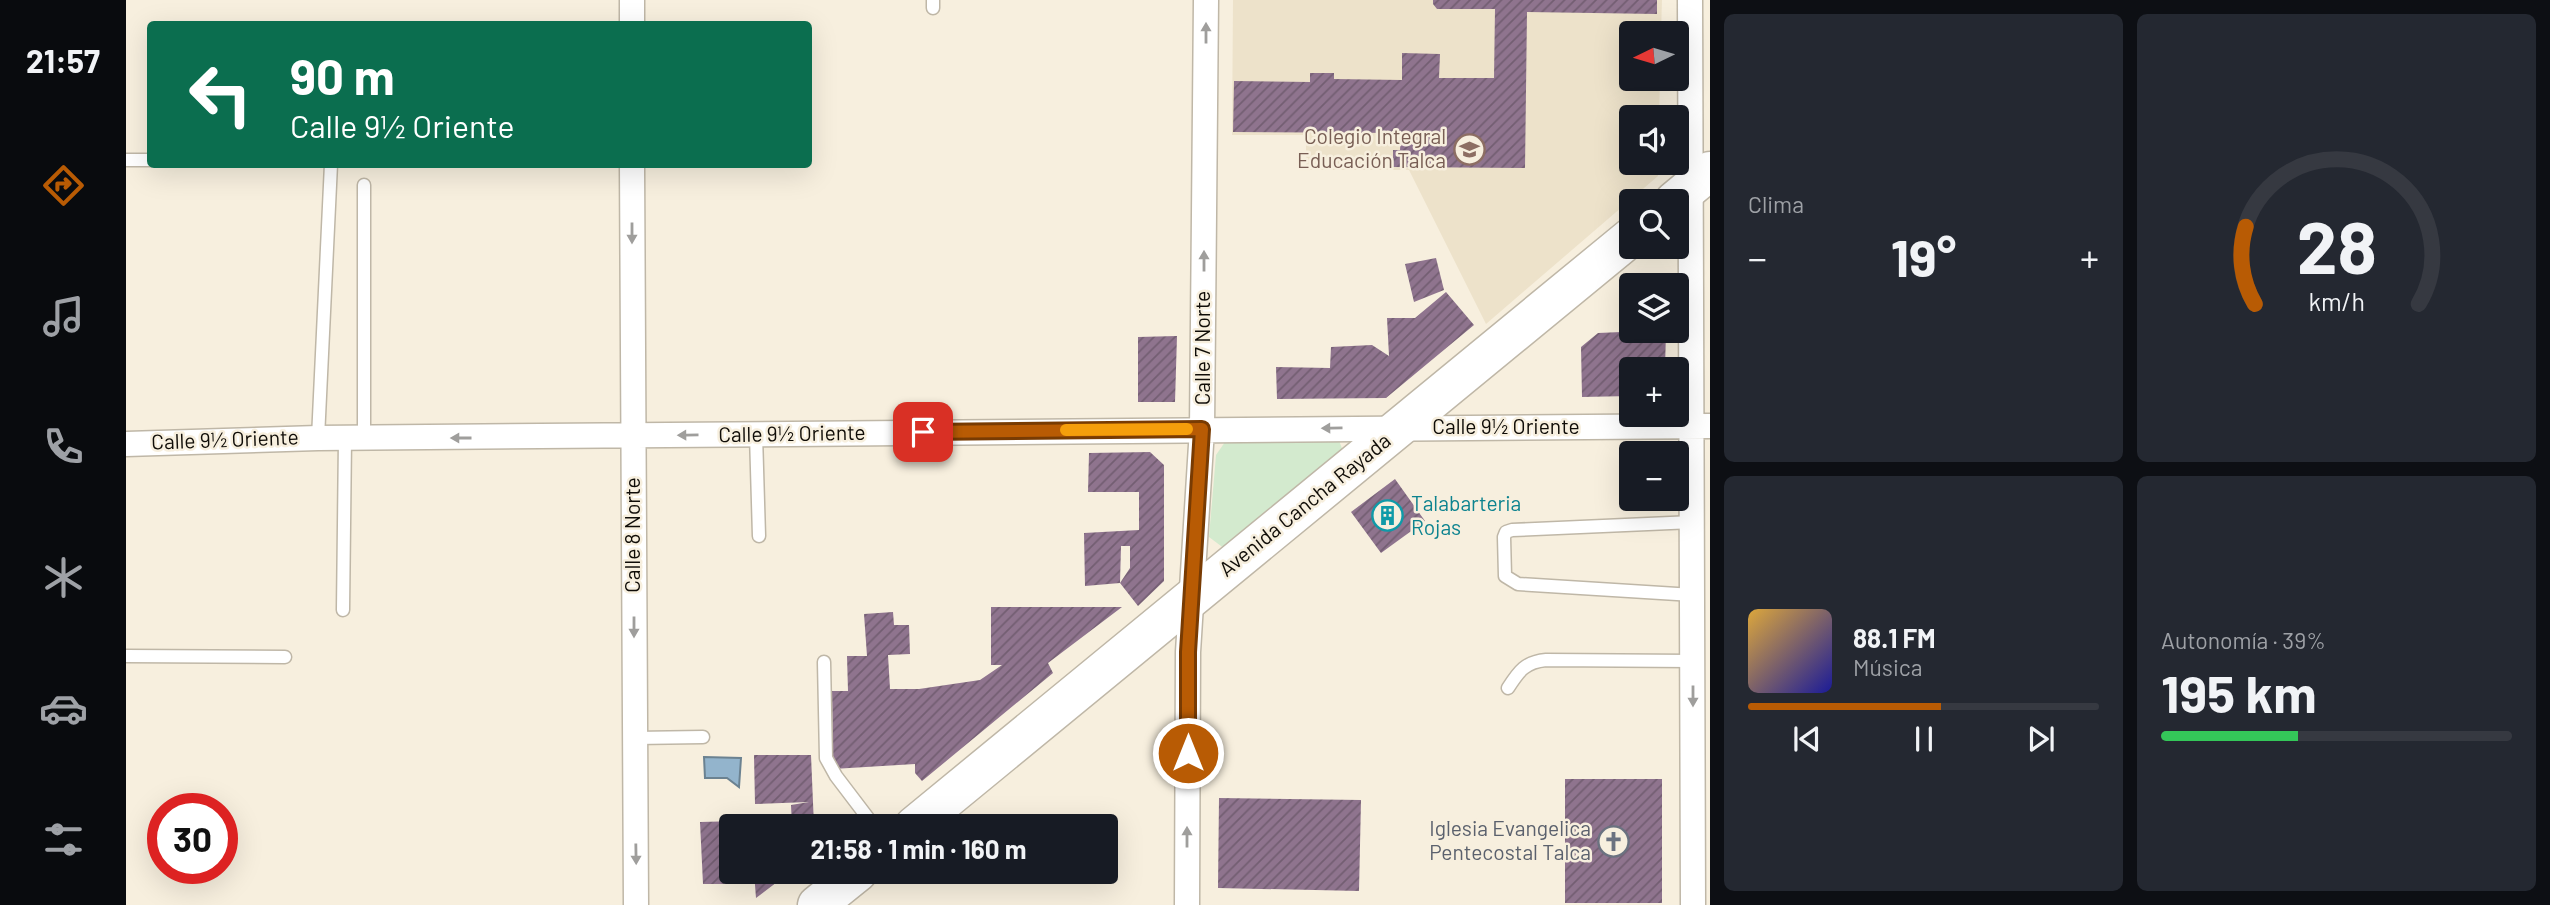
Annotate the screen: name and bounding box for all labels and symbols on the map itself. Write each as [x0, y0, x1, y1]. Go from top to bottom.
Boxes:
north arrow [1619, 21, 1689, 91]
one-way arrow [1200, 22, 1211, 44]
place label: Colegio Integral Educación Talca [1297, 123, 1446, 172]
school or university icon: Colegio Integral Educación Talca [1452, 132, 1486, 166]
one-way arrow [626, 222, 638, 244]
one-way arrow [1198, 250, 1209, 272]
street label: Calle 7 Norte [1189, 291, 1214, 405]
pin [893, 402, 953, 462]
street label: Calle 9½ Oriente [1432, 413, 1580, 438]
street label: Calle 9½ Oriente [718, 419, 866, 446]
one-way arrow [1321, 422, 1343, 434]
street label: Calle 9½ Oriente [151, 423, 299, 454]
street label: Avenida Cancha Rayada [1213, 427, 1395, 581]
one-way arrow [677, 430, 699, 441]
one-way arrow [450, 432, 472, 443]
street label: Calle 8 Norte [619, 477, 644, 593]
place label: Talabarteria Rojas [1411, 490, 1521, 539]
building icon: Talabarteria Rojas [1371, 499, 1405, 533]
one-way arrow [628, 616, 640, 638]
one-way arrow [1687, 685, 1699, 707]
position arrow [1151, 716, 1225, 790]
speed limit sign: 30 [147, 793, 238, 884]
place label: Iglesia Evangelica Pentecostal Talca [1429, 815, 1591, 864]
church icon: Iglesia Evangelica Pentecostal Talca [1597, 824, 1631, 858]
one-way arrow [1181, 826, 1193, 848]
one-way arrow [630, 844, 641, 866]

